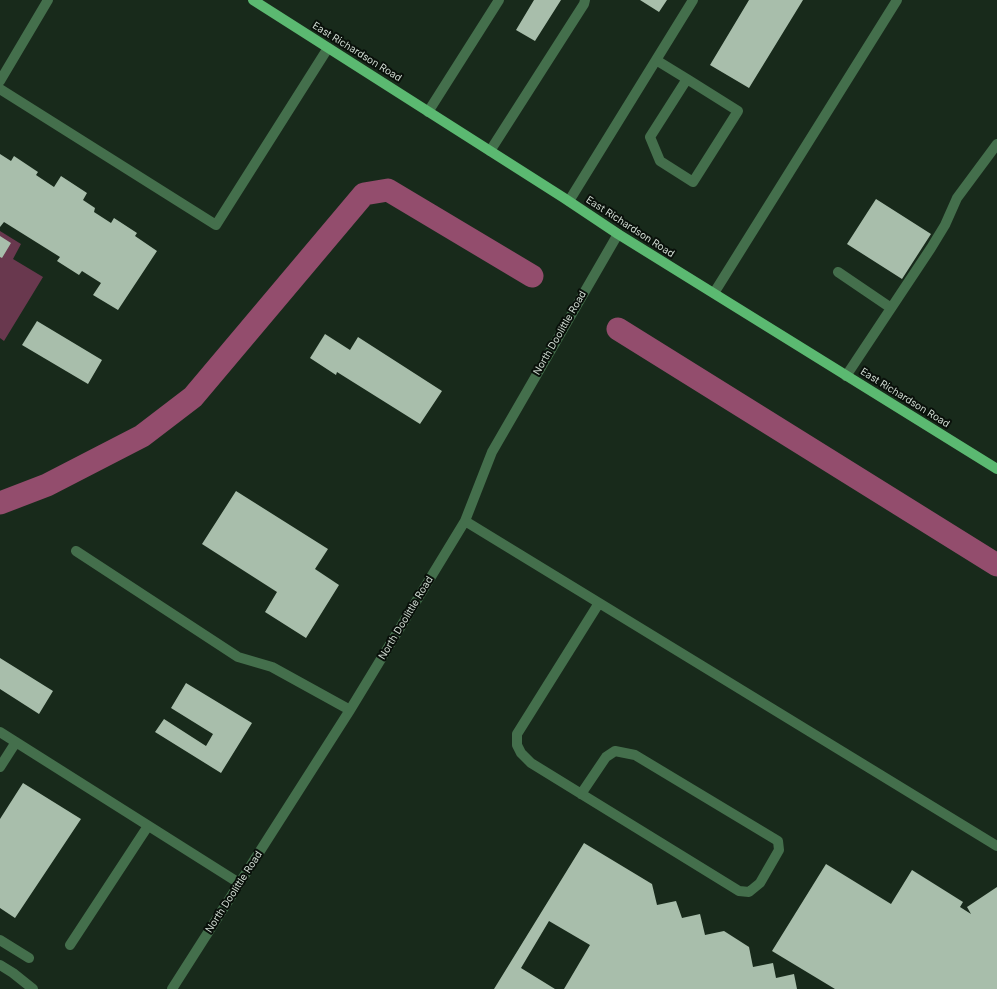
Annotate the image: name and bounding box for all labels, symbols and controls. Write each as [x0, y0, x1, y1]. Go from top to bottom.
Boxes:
street label: East Richardson Road [310, 20, 404, 84]
street label: East Richardson Road [584, 194, 676, 260]
street label: North Doolittle Road [531, 289, 589, 377]
street label: East Richardson Road [858, 366, 952, 430]
street label: North Doolittle Road [376, 574, 436, 662]
street label: North Doolittle Road [203, 849, 265, 935]

